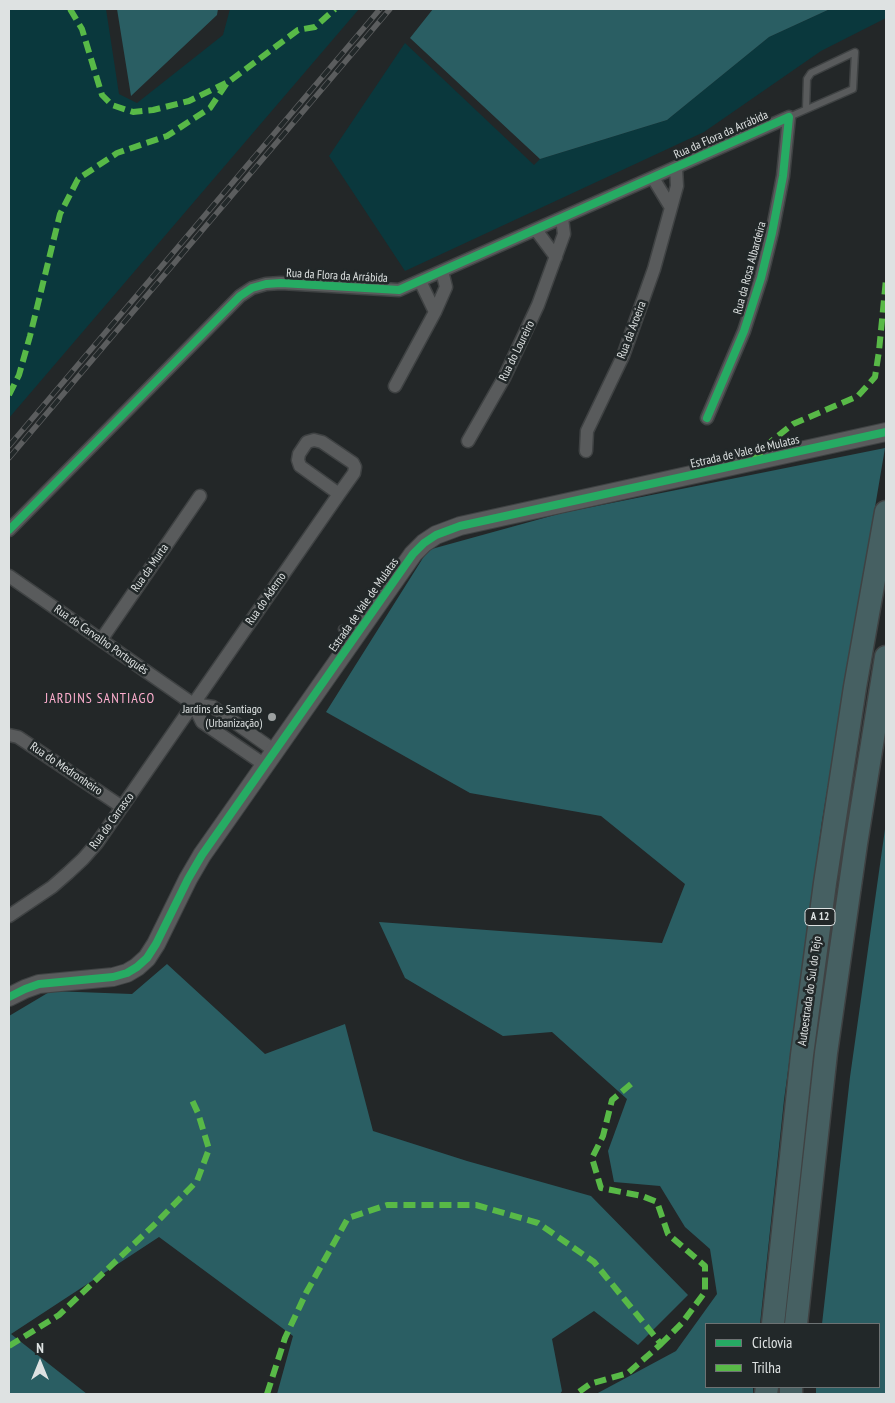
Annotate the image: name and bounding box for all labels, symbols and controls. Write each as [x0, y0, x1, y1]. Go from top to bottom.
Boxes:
street label: Rua da Flora da Arrábida [672, 108, 770, 162]
street label: Rua da Rosa Albardeira [731, 220, 769, 316]
street label: Rua da Flora da Arrábida [286, 266, 388, 286]
street label: Rua da Aroeira [614, 299, 650, 361]
street label: Rua do Loureiro [496, 318, 538, 384]
street label: Estrada de Vale de Mulatas [689, 432, 801, 472]
street label: Rua da Murta [128, 541, 172, 595]
street label: Estrada de Vale de Mulatas [326, 555, 402, 655]
street label: Rua do Aderno [243, 570, 289, 628]
street label: Rua do Carvalho Português [51, 602, 151, 678]
district label: JARDINS SANTIAGO [43, 691, 157, 707]
place label: Jardins de Santiago (Urbanização) [182, 703, 262, 731]
marker: Jardins de Santiago (Urbanização) [266, 711, 278, 723]
street label: Rua do Medronheiro [27, 740, 105, 798]
street label: Rua do Carrasco [87, 790, 137, 852]
road number: A 12 [805, 909, 835, 926]
street label: Autoestrada do Sul do Tejo [795, 935, 825, 1047]
legend [705, 1323, 880, 1388]
text: Ciclovia [752, 1333, 792, 1352]
north arrow [15, 1338, 65, 1388]
text: N [36, 1339, 44, 1357]
text: Trilha [752, 1358, 781, 1377]

